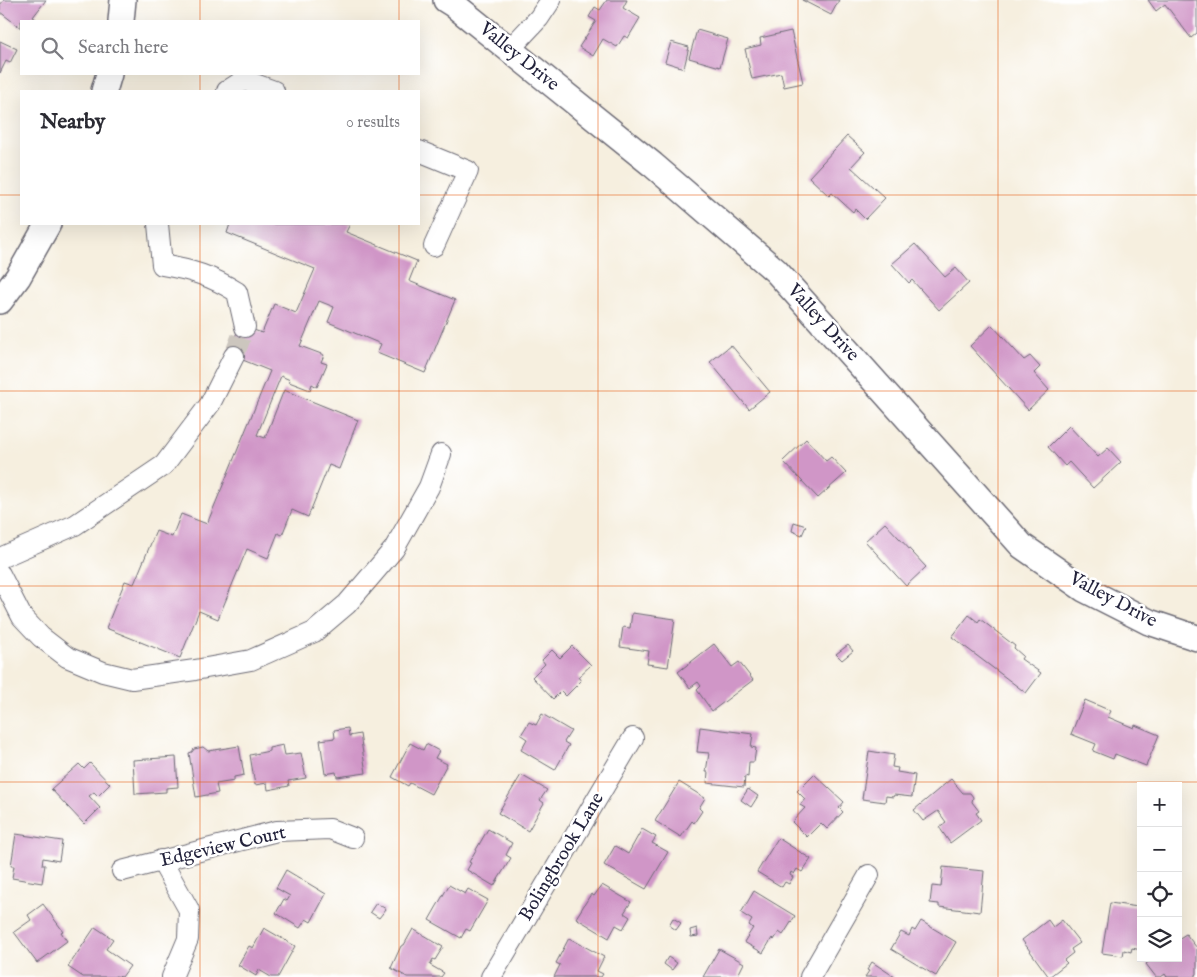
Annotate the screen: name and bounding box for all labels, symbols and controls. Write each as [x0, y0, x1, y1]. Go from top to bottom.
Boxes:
street label: Valley Drive [473, 17, 564, 97]
search box [20, 20, 420, 75]
icon: search [38, 34, 66, 62]
text: Search here [78, 36, 169, 60]
text: Nearby [40, 109, 105, 136]
text: 0 results [346, 113, 400, 133]
street label: Valley Drive [781, 278, 864, 367]
street label: Valley Drive [1064, 566, 1161, 633]
map controls [1137, 782, 1182, 962]
button: + [1137, 782, 1182, 827]
street label: Bolingbrook Lane [514, 788, 610, 926]
street label: Edgeview Court [158, 821, 289, 873]
button: − [1137, 827, 1182, 872]
button: locate [1137, 872, 1182, 917]
button: layers [1137, 917, 1182, 962]

